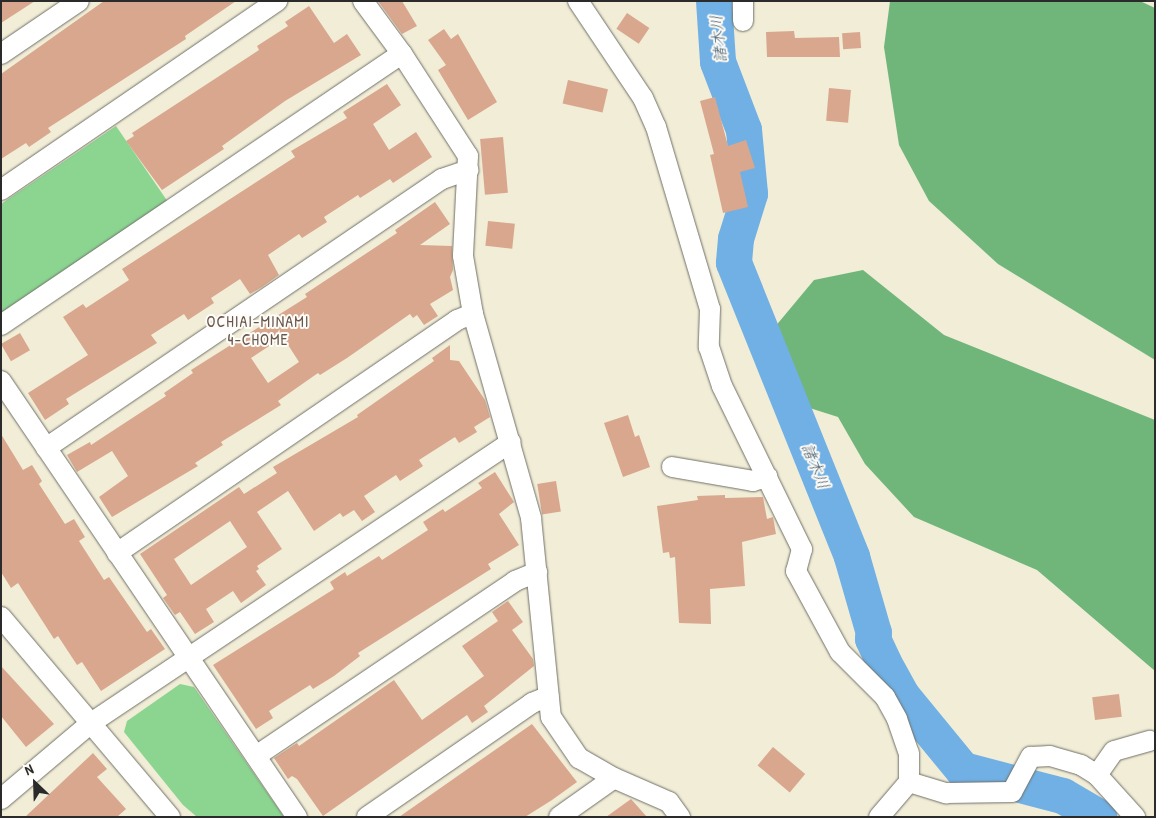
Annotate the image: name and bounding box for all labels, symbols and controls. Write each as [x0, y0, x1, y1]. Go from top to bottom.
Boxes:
water label: 諸木川 [706, 14, 730, 64]
district label: OCHIAI-MINAMI 4-CHOME [205, 311, 311, 349]
water label: 諸木川 [798, 440, 834, 492]
north arrow [10, 758, 60, 808]
text: N [21, 759, 36, 779]

